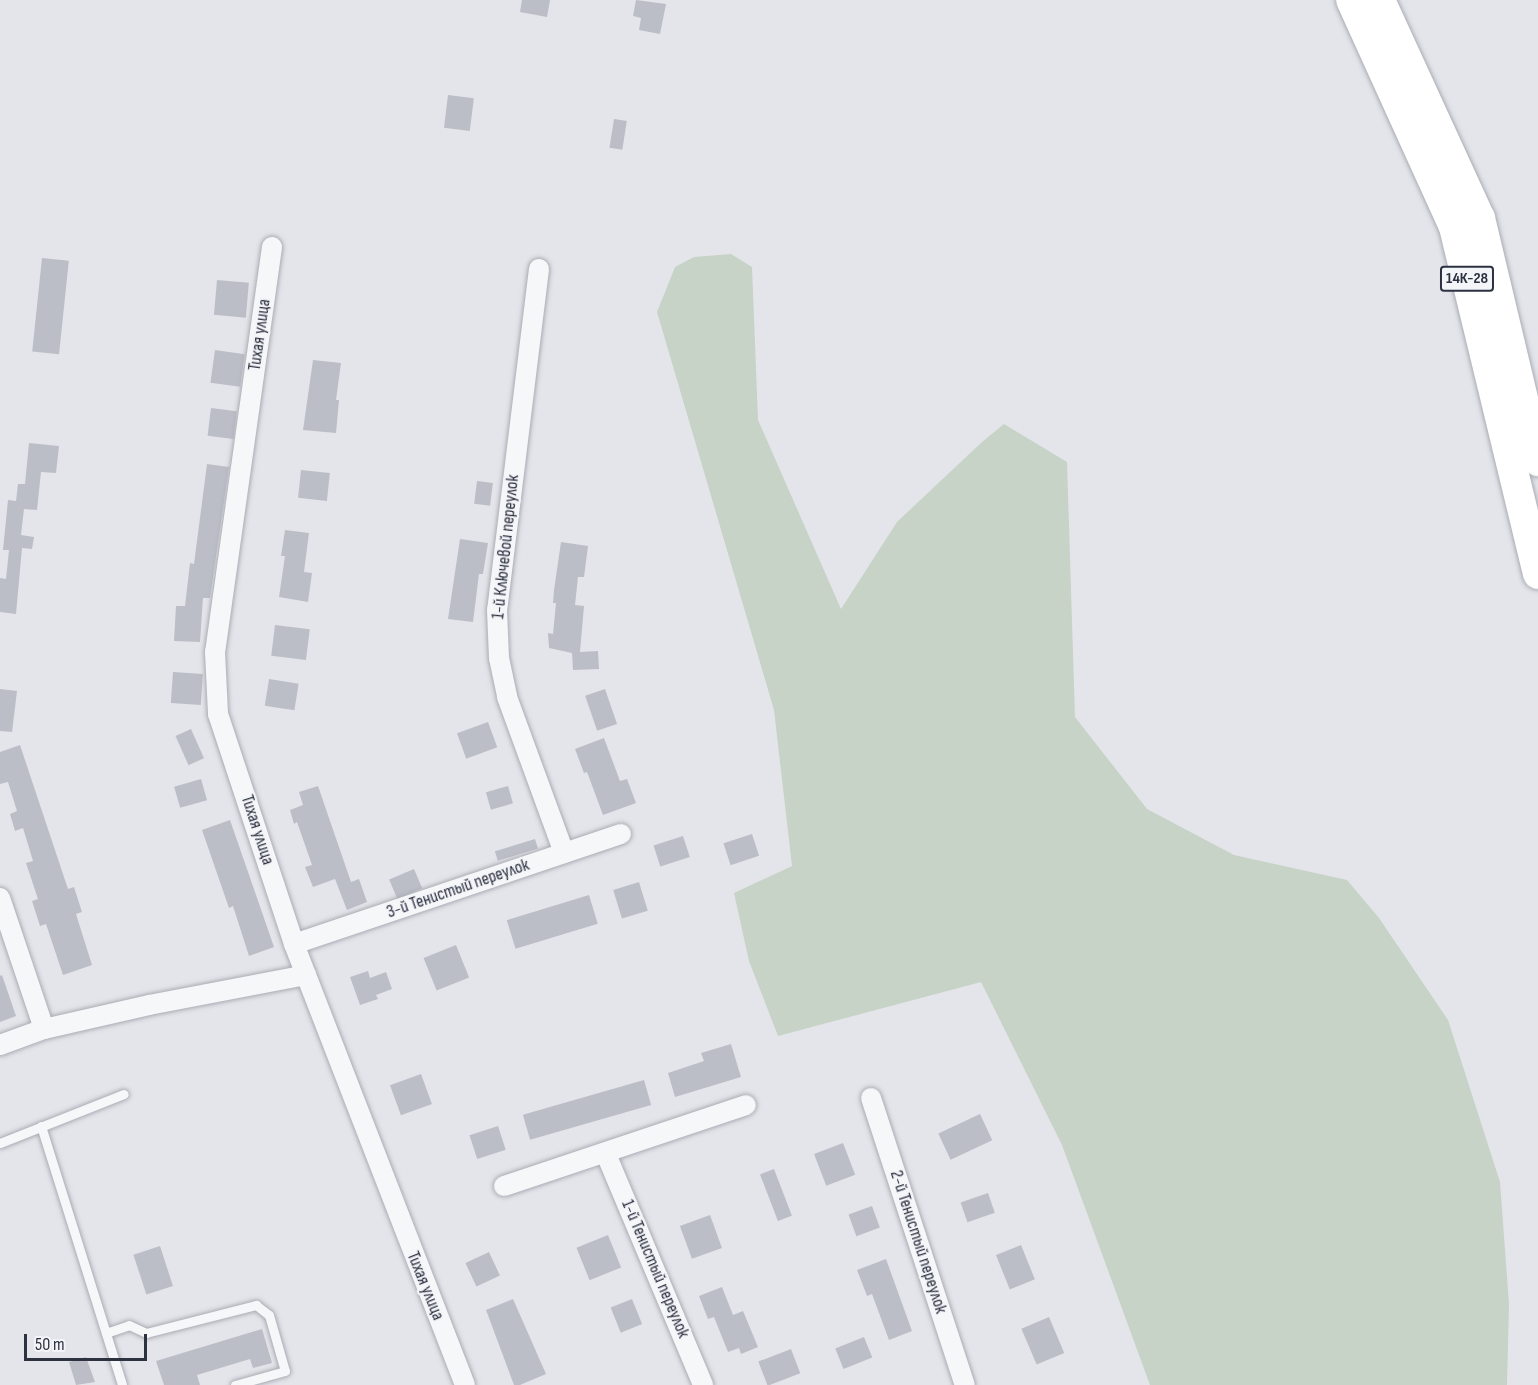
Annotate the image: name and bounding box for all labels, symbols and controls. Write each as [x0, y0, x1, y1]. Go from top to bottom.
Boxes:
road number: 14К-28 [1438, 266, 1496, 292]
street label: Тихая улица [244, 298, 276, 372]
street label: 1-й Ключевой переулок [488, 474, 524, 620]
street label: Тихая улица [236, 792, 278, 868]
street label: 3-й Тенистый переулок [384, 854, 532, 924]
street label: 2-й Тенистый переулок [885, 1168, 951, 1316]
street label: 1-й Тенистый переулок [616, 1197, 694, 1341]
street label: Тихая улица [401, 1249, 449, 1323]
scale bar [27, 1322, 150, 1360]
text: 50 m [35, 1334, 65, 1355]

